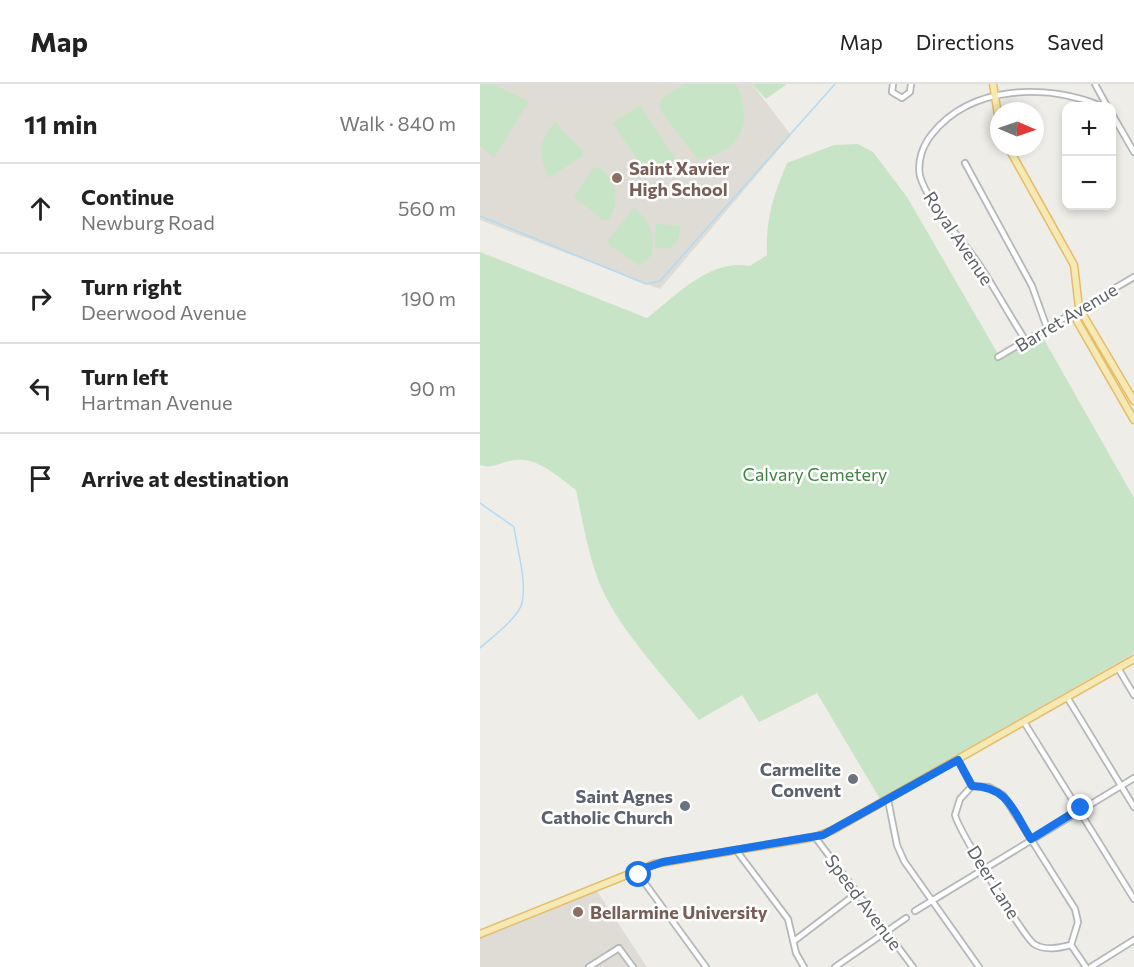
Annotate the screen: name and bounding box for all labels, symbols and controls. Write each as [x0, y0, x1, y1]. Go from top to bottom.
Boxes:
text: Map [30, 24, 88, 58]
text: Map [840, 29, 883, 54]
text: Directions [916, 29, 1014, 54]
text: Saved [1047, 29, 1104, 54]
north arrow [990, 102, 1044, 156]
map controls [1062, 102, 1116, 210]
button: + [1062, 102, 1116, 156]
text: 11 min [24, 108, 97, 139]
text: Walk · 840 m [339, 111, 456, 135]
button: − [1062, 156, 1116, 210]
place label: Saint Xavier High School [629, 157, 730, 200]
marker: Saint Xavier High School [610, 171, 624, 185]
text: Continue [81, 183, 174, 210]
street label: Royal Avenue [920, 187, 998, 289]
icon: ahead [24, 192, 57, 225]
text: 560 m [398, 196, 456, 220]
text: Newburg Road [81, 210, 215, 234]
text: Turn right [81, 273, 182, 300]
street label: Barret Avenue [1011, 278, 1121, 356]
icon: right [24, 282, 57, 315]
text: 190 m [401, 286, 456, 310]
text: Deerwood Avenue [81, 300, 246, 324]
text: Turn left [81, 363, 168, 390]
icon: left [24, 372, 57, 405]
text: 90 m [410, 376, 456, 400]
text: Hartman Avenue [81, 390, 233, 414]
icon: arrive [24, 462, 57, 495]
park label: Calvary Cemetery [743, 463, 887, 485]
text: Arrive at destination [81, 465, 289, 492]
place label: Carmelite Convent [760, 758, 841, 801]
marker: Carmelite Convent [846, 772, 860, 786]
place label: Saint Agnes Catholic Church [541, 785, 673, 828]
route end [1067, 794, 1093, 820]
marker: Saint Agnes Catholic Church [678, 799, 692, 813]
street label: Deer Lane [963, 841, 1025, 923]
street label: Speed Avenue [821, 850, 907, 954]
route start [625, 861, 651, 887]
place label: Bellarmine University [590, 901, 768, 923]
marker: Bellarmine University [571, 905, 585, 919]

